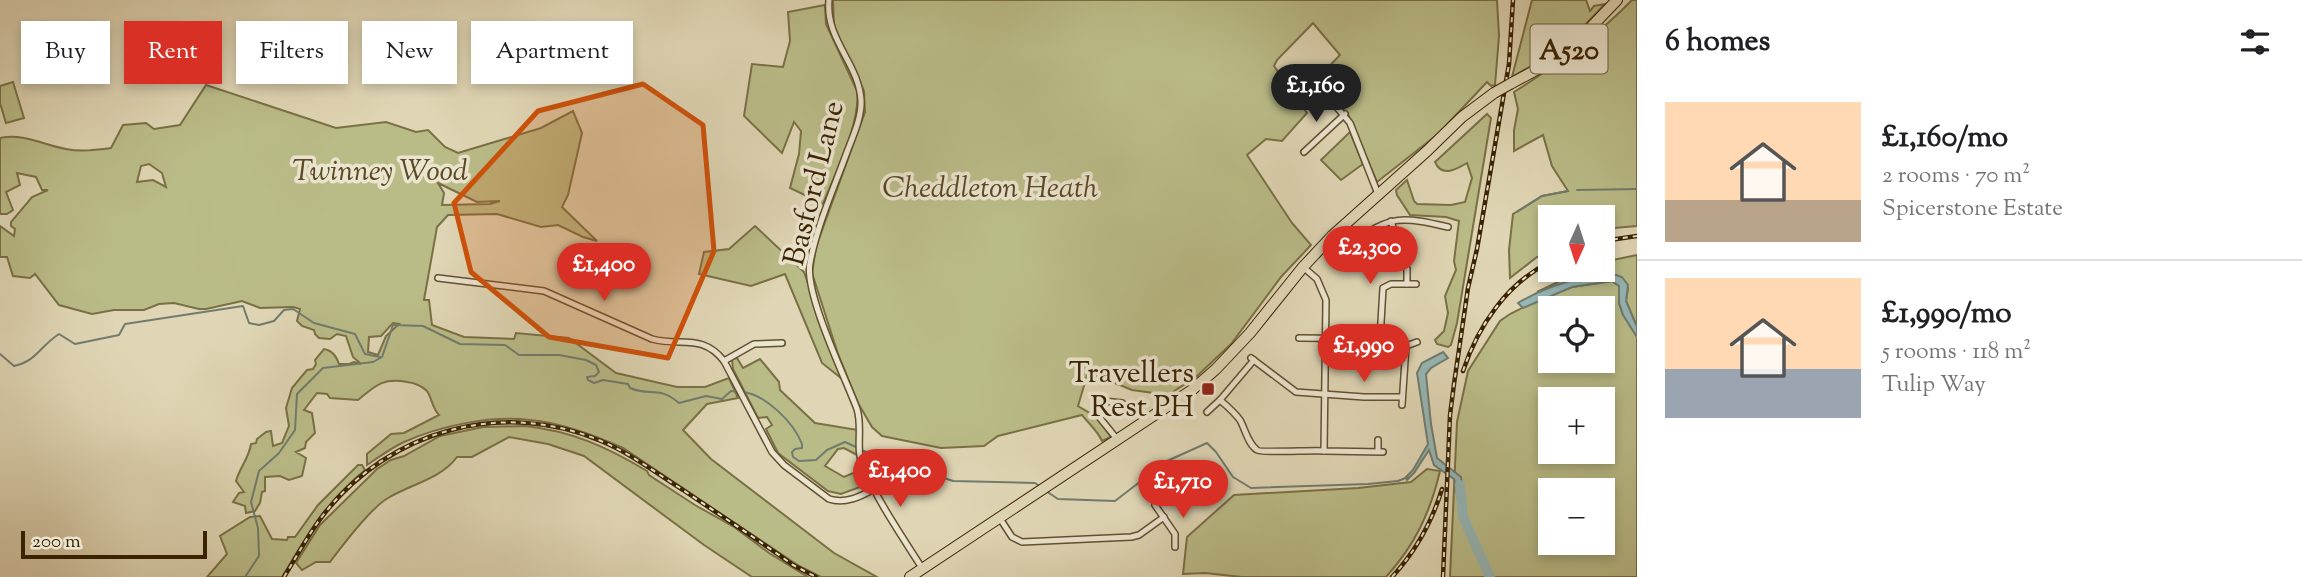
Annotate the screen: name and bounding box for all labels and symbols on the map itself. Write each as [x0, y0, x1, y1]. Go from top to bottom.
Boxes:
road number: A520 [1530, 24, 1608, 74]
pin: £1,160 [1259, 64, 1373, 124]
street label: Basford Lane [774, 97, 857, 271]
park label: Twinney Wood [292, 151, 468, 194]
park label: Cheddleton Heath [882, 168, 1098, 211]
north arrow [1538, 205, 1615, 282]
pin: £2,300 [1313, 226, 1427, 286]
pin: £1,400 [547, 244, 661, 303]
pin: £1,990 [1307, 324, 1421, 384]
place label: Travellers Rest PH [1069, 353, 1194, 430]
marker: Travellers Rest PH [1200, 381, 1216, 397]
pin: £1,400 [843, 449, 957, 509]
pin: £1,710 [1126, 461, 1240, 520]
scale bar [21, 528, 206, 560]

